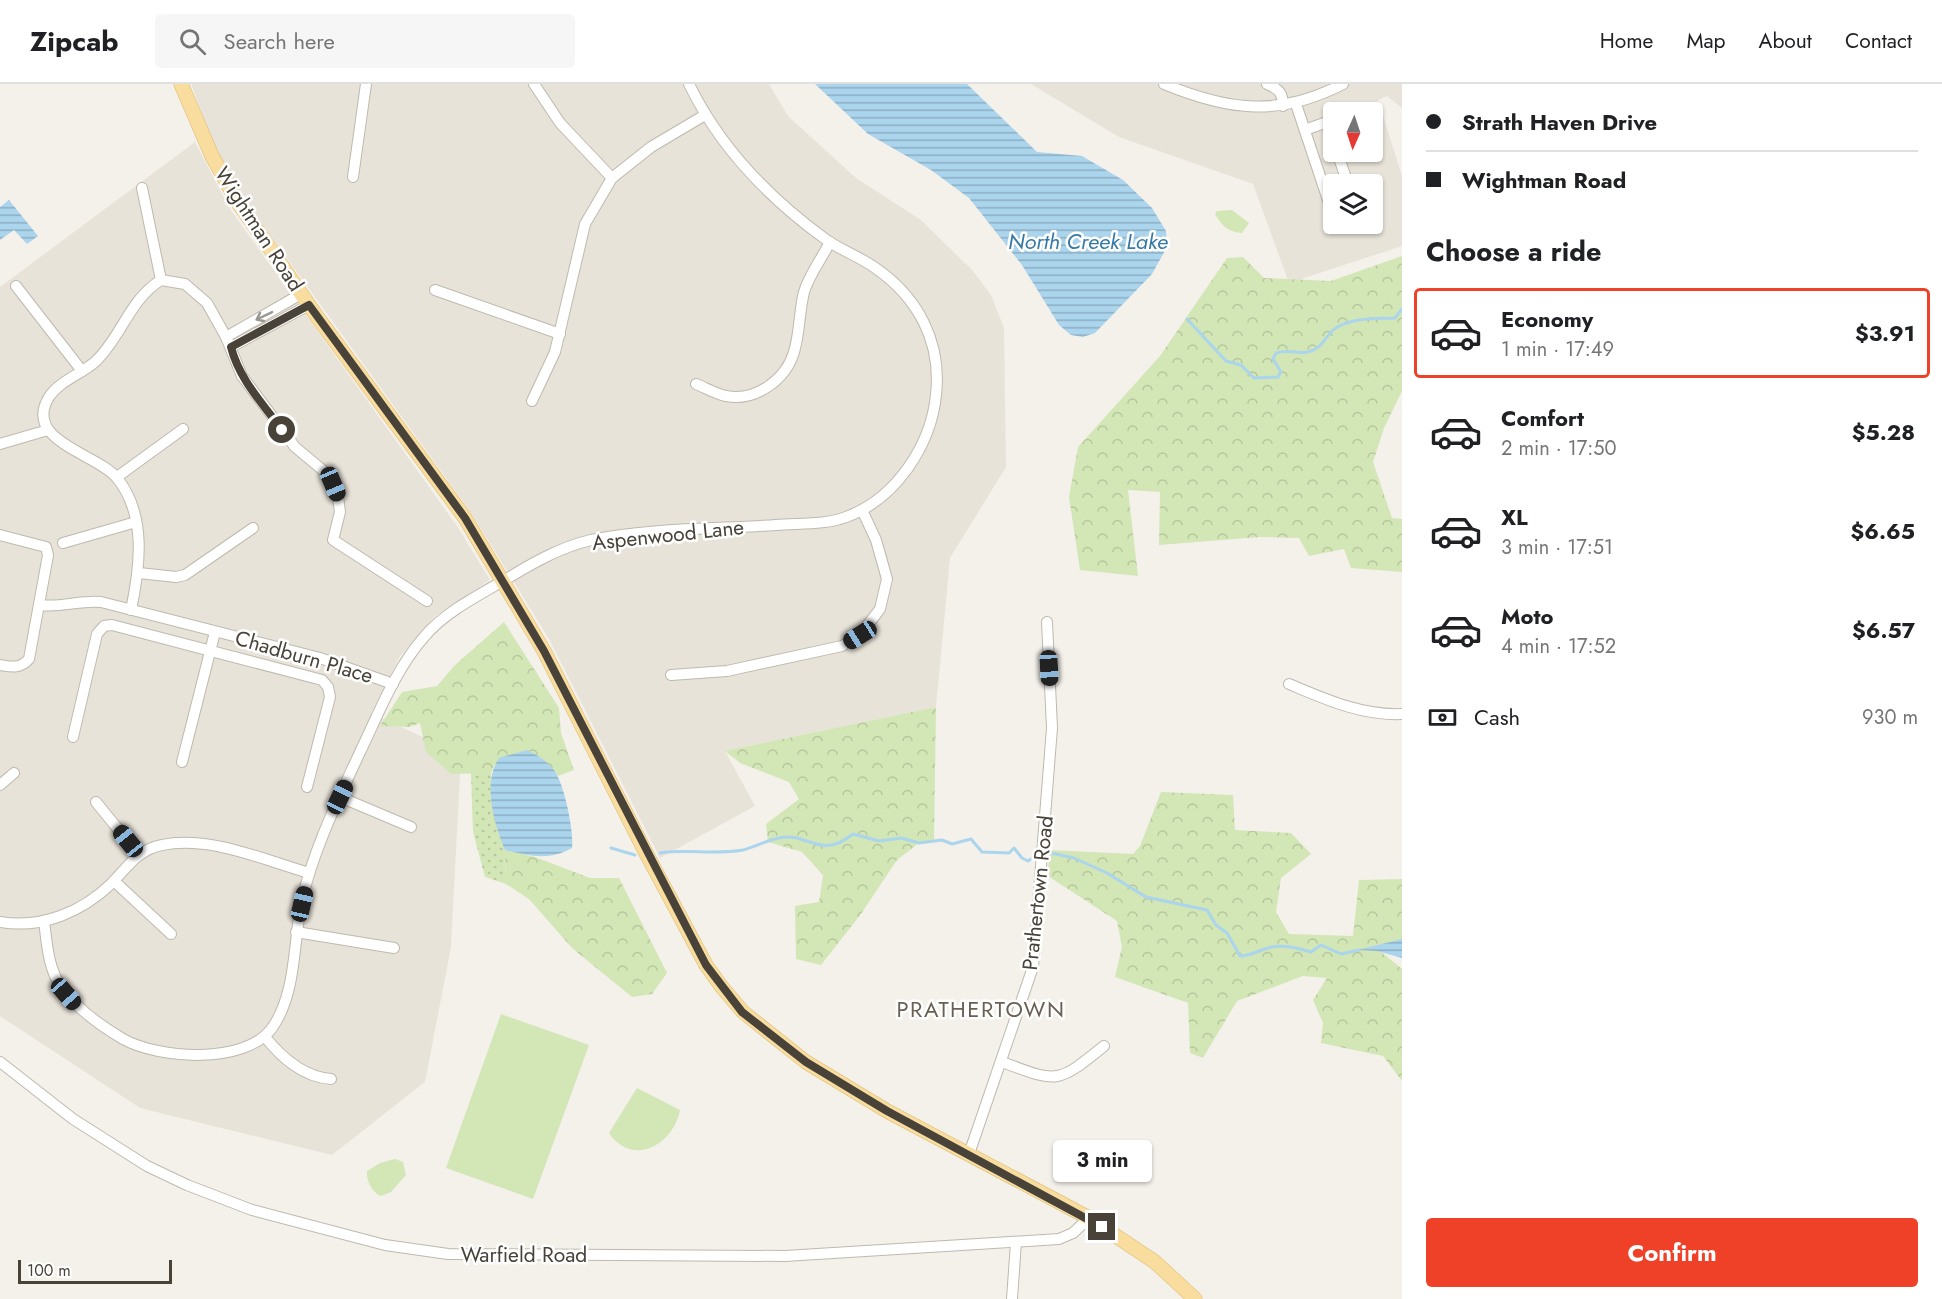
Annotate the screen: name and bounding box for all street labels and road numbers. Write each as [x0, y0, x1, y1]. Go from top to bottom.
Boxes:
street label: Wightman Road [207, 161, 311, 297]
street label: Aspenwood Lane [591, 512, 746, 558]
street label: Chadburn Place [231, 623, 377, 691]
street label: Prathertown Road [1015, 814, 1061, 972]
street label: Warfield Road [461, 1240, 587, 1270]

